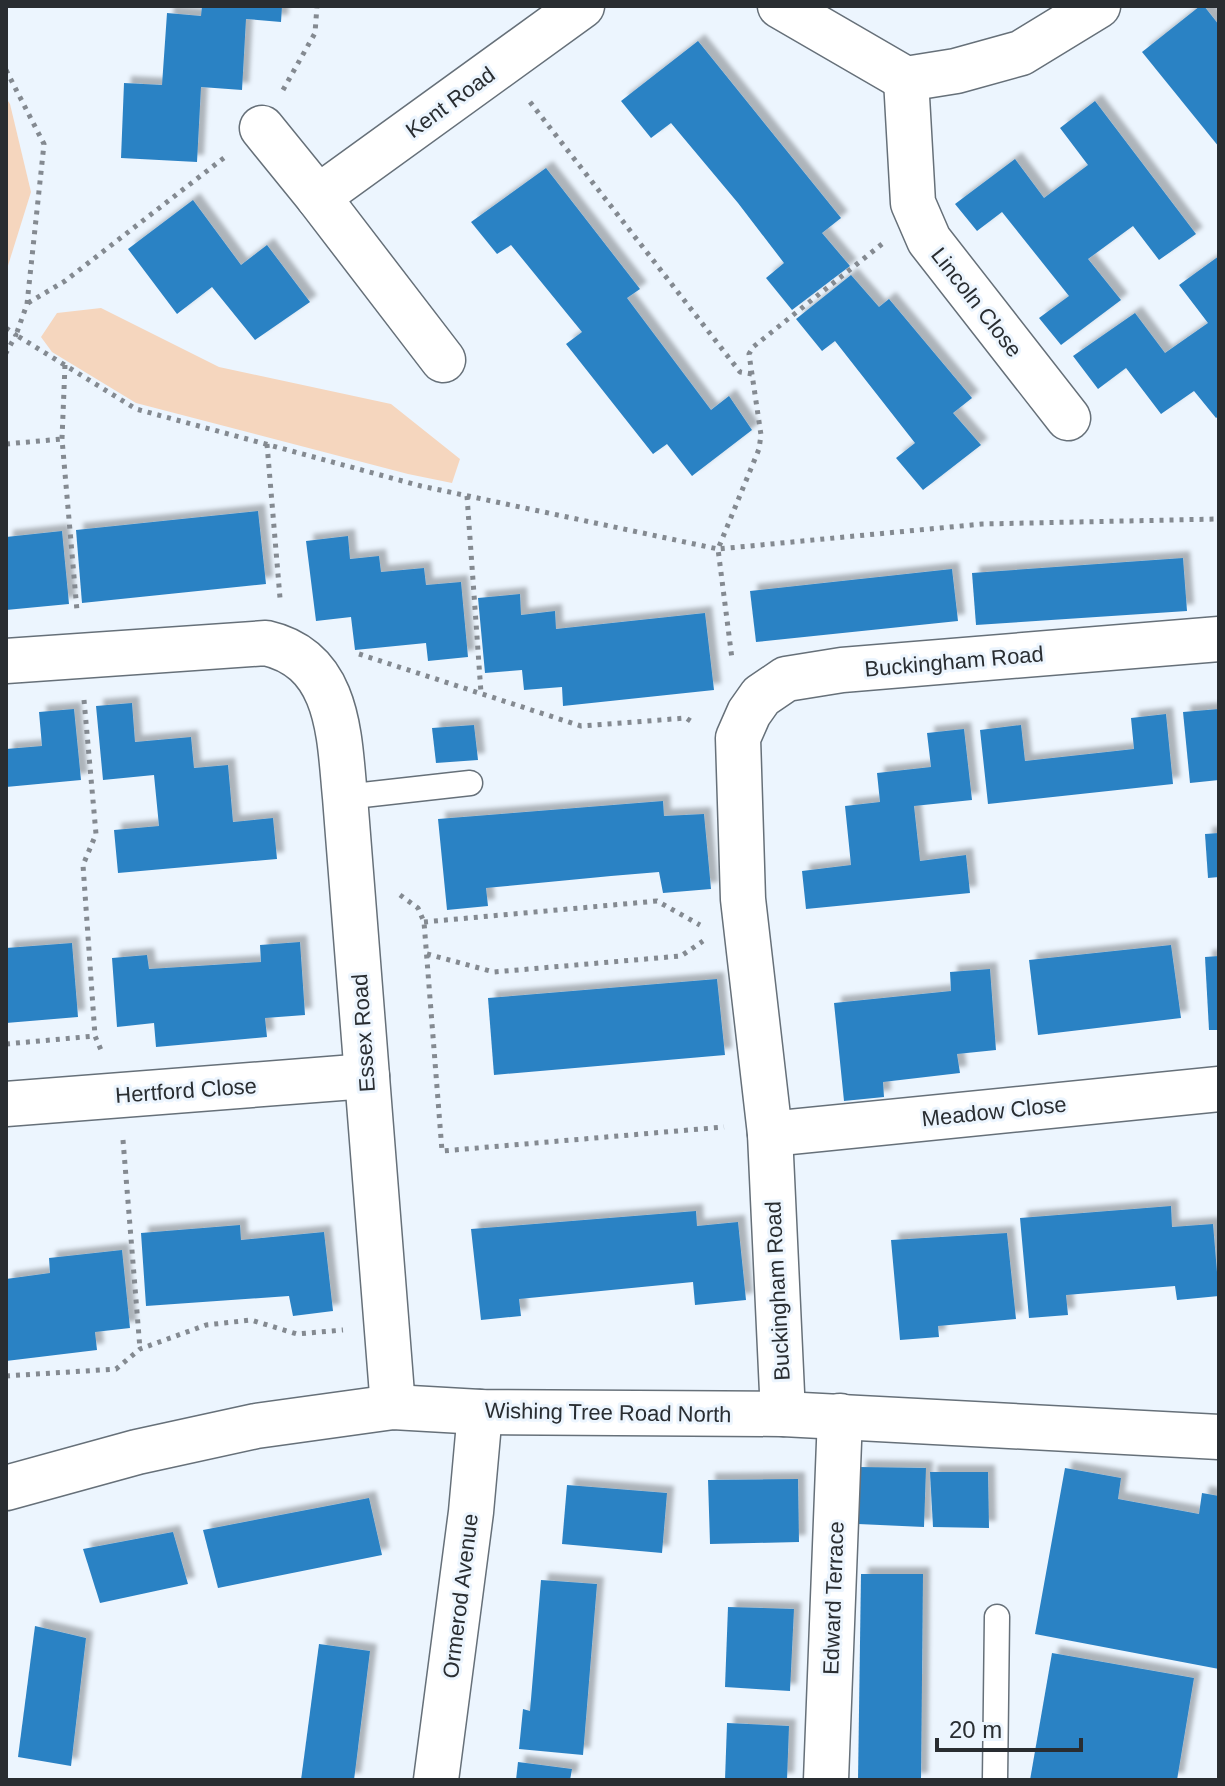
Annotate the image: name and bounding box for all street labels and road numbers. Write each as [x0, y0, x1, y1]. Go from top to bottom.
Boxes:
street label: Kent Road [401, 62, 500, 143]
street label: Lincoln Close [926, 243, 1027, 362]
street label: Buckingham Road [863, 641, 1045, 682]
street label: Essex Road [347, 973, 380, 1093]
street label: Hertford Close [114, 1073, 258, 1108]
street label: Meadow Close [920, 1091, 1068, 1132]
street label: Buckingham Road [760, 1201, 795, 1381]
street label: Wishing Tree Road North [484, 1398, 732, 1427]
street label: Ormerod Avenue [438, 1512, 483, 1680]
street label: Edward Terrace [818, 1521, 849, 1675]

